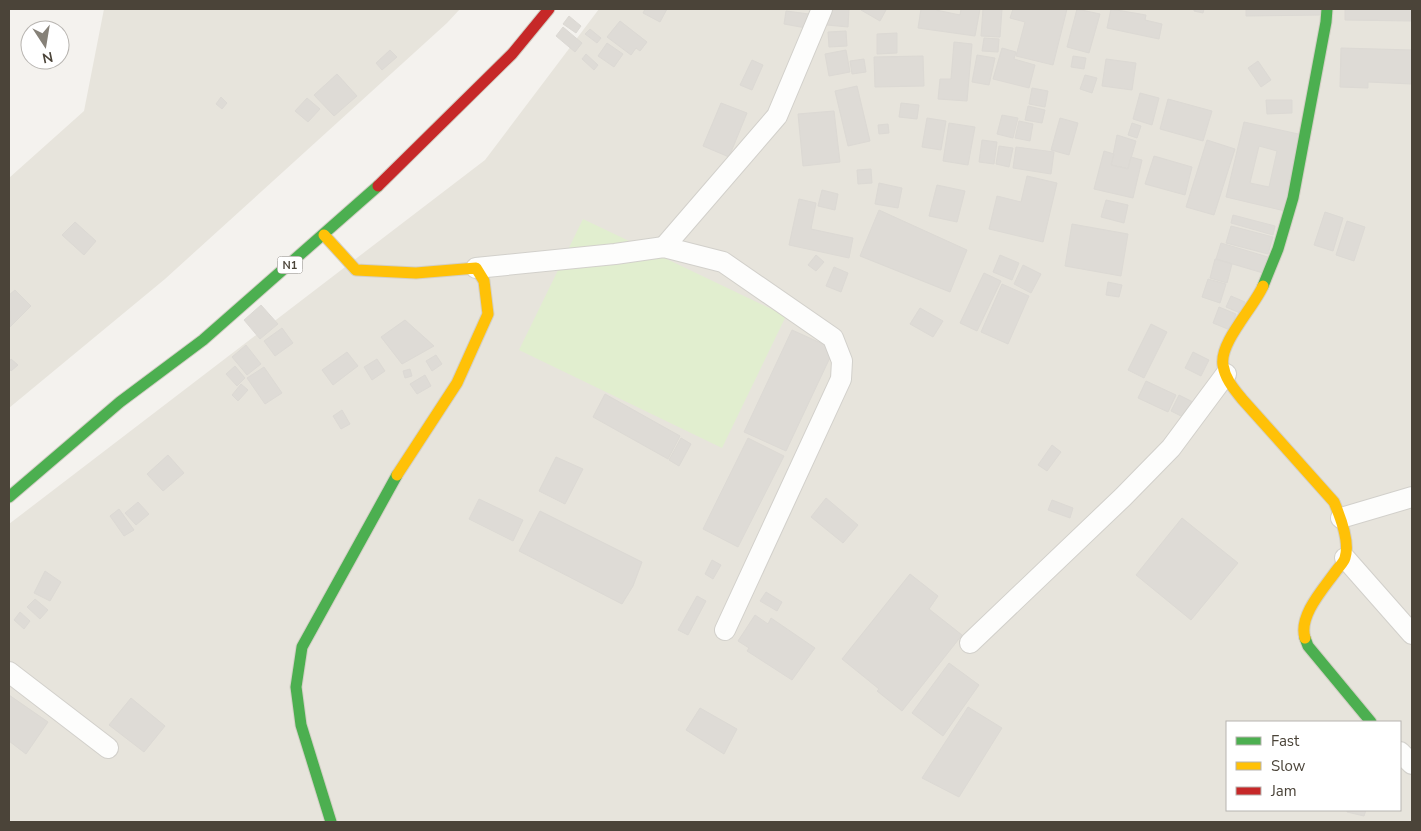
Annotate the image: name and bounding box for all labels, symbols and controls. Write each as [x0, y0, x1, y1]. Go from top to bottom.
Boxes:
north arrow [20, 20, 70, 70]
text: N [40, 47, 55, 68]
road number: N1 [278, 256, 302, 274]
legend [1226, 721, 1401, 811]
text: Fast [1271, 731, 1300, 751]
text: Slow [1271, 756, 1306, 776]
text: Jam [1270, 781, 1297, 801]

